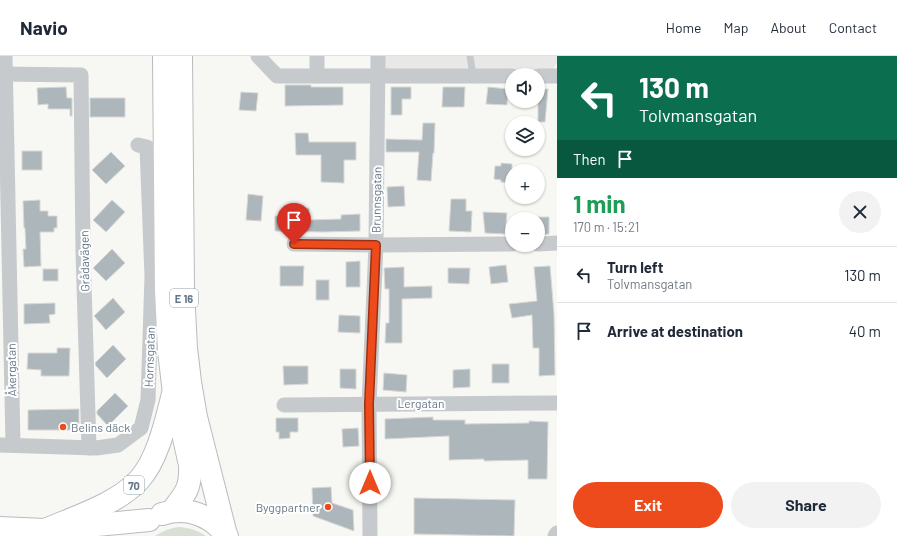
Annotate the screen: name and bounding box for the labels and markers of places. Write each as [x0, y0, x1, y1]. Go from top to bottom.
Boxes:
pin [277, 203, 311, 244]
place label: Belins däck [71, 420, 130, 434]
marker: Belins däck [58, 422, 68, 432]
place label: Byggpartner [256, 500, 321, 514]
marker: Byggpartner [323, 502, 333, 512]

